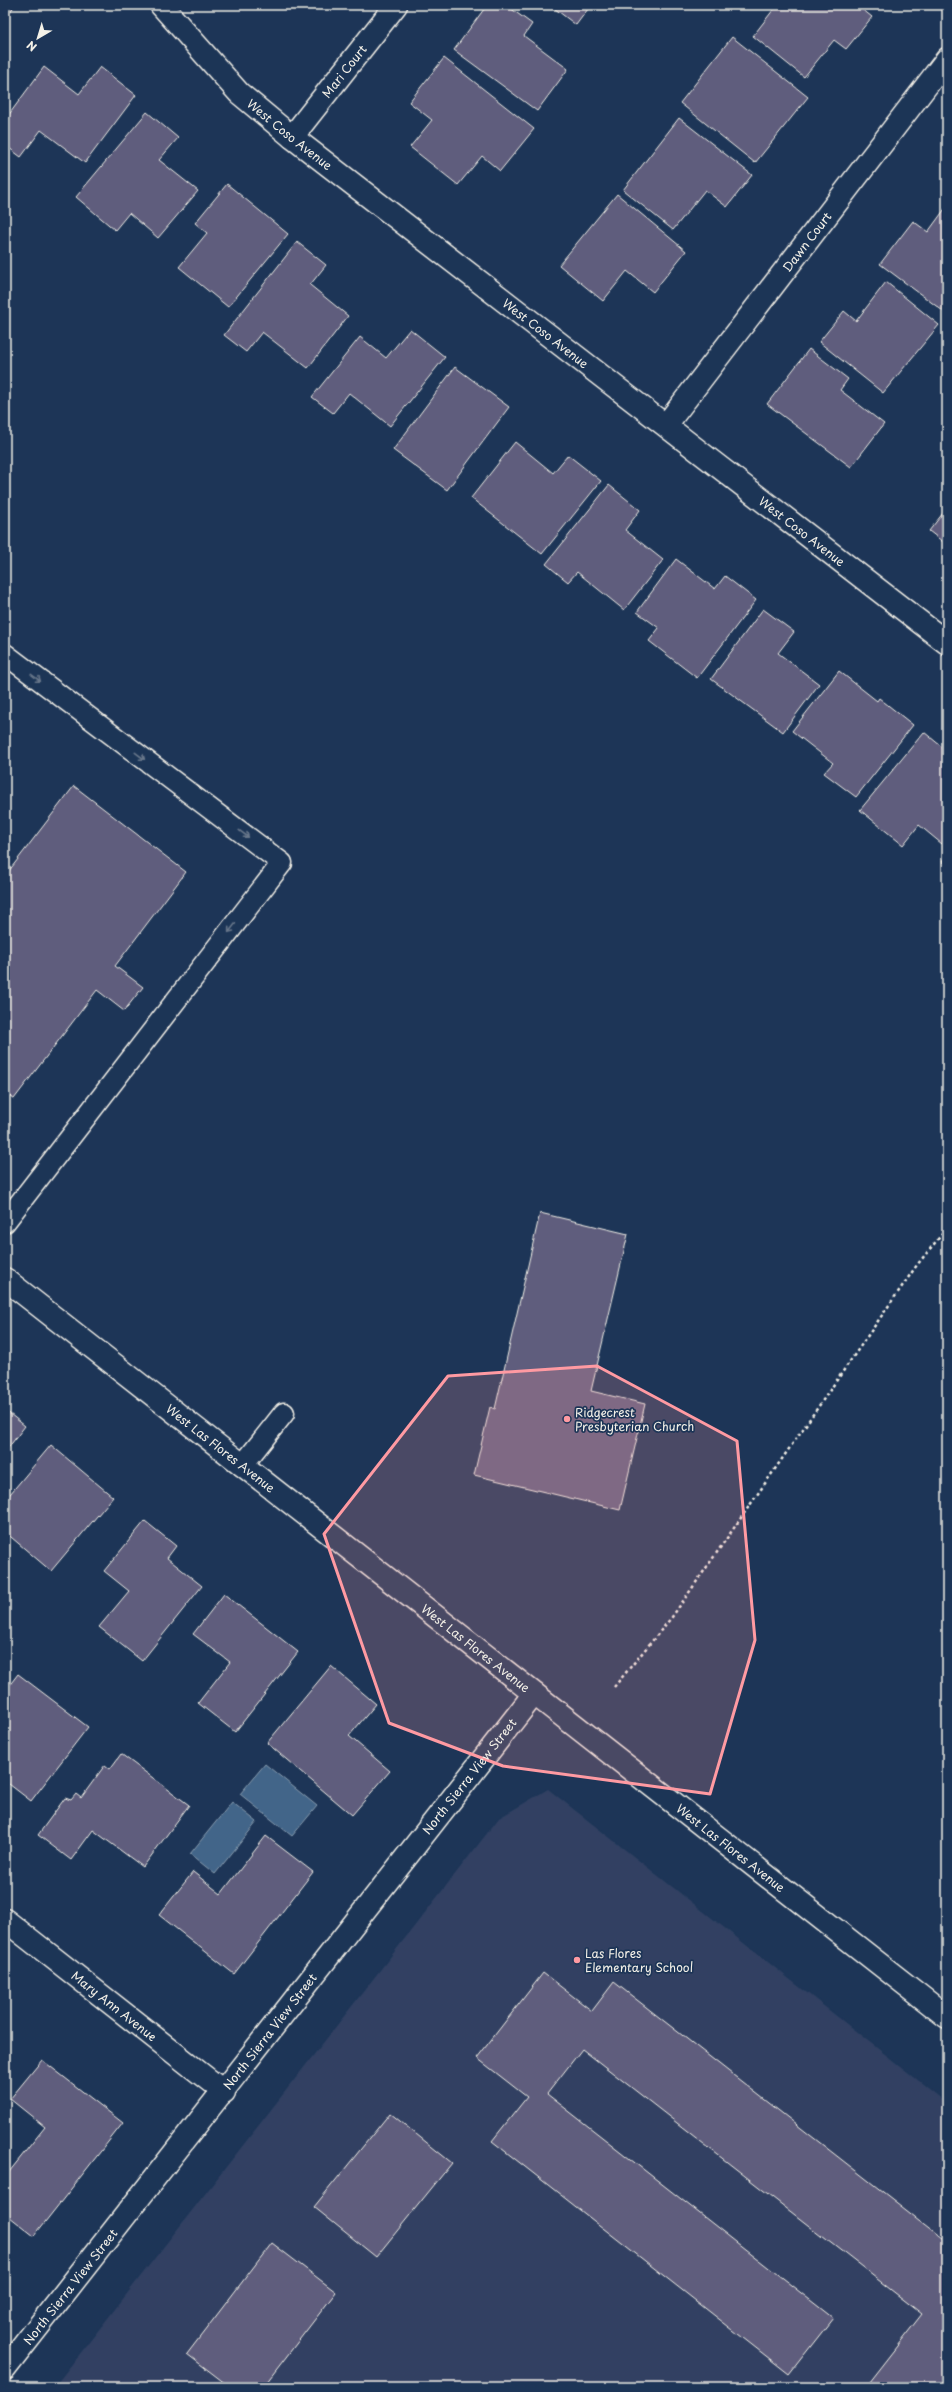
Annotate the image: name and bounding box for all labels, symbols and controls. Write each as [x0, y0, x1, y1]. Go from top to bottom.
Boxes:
north arrow [18, 18, 58, 58]
text: N [23, 37, 40, 56]
street label: Mari Court [317, 41, 371, 101]
street label: West Coso Avenue [243, 94, 337, 174]
street label: Dawn Court [778, 208, 836, 276]
street label: West Coso Avenue [499, 294, 593, 372]
street label: West Coso Avenue [755, 492, 849, 570]
one-way arrow [31, 674, 42, 682]
one-way arrow [135, 752, 146, 760]
one-way arrow [238, 830, 249, 838]
one-way arrow [227, 922, 236, 933]
street label: West Las Flores Avenue [162, 1400, 279, 1497]
place label: Ridgecrest Presbyterian Church [575, 1403, 694, 1435]
marker: Ridgecrest Presbyterian Church [562, 1414, 572, 1424]
street label: West Las Flores Avenue [417, 1599, 534, 1696]
street label: North Sierra View Street [418, 1714, 521, 1838]
street label: West Las Flores Avenue [672, 1799, 789, 1896]
place label: Las Flores Elementary School [585, 1944, 693, 1976]
marker: Las Flores Elementary School [572, 1955, 582, 1965]
street label: Mary Ann Avenue [68, 1967, 161, 2045]
street label: North Sierra View Street [219, 1969, 321, 2093]
street label: North Sierra View Street [19, 2225, 121, 2348]

